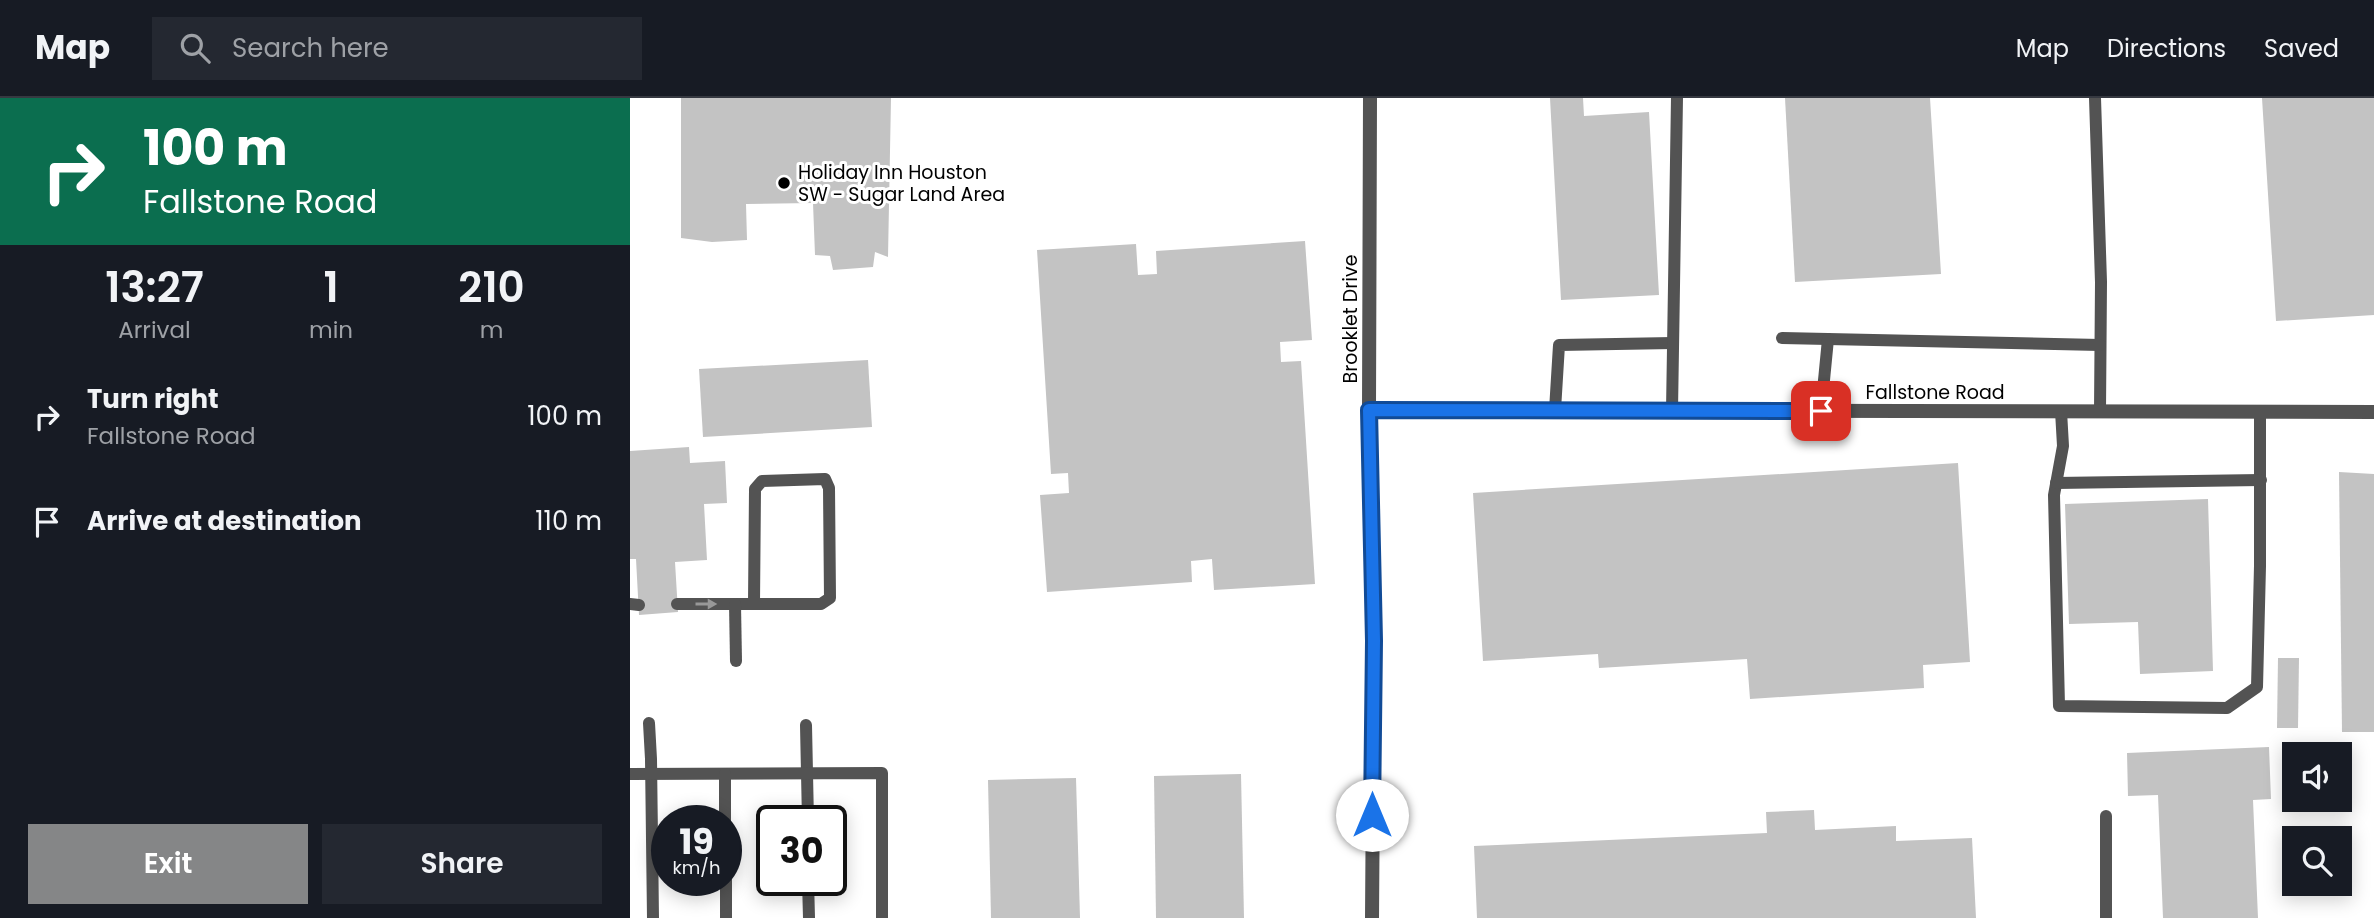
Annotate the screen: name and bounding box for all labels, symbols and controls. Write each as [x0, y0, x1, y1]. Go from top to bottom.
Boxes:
search box [152, 17, 642, 80]
text: Map [35, 24, 110, 71]
icon: search [176, 29, 214, 67]
text: Search here [232, 30, 389, 66]
text: Map [2016, 32, 2069, 65]
text: Directions [2107, 32, 2226, 65]
text: Saved [2264, 32, 2339, 65]
text: 100 m [143, 114, 288, 182]
icon: right [28, 126, 119, 217]
place label: Holiday Inn Houston SW - Sugar Land Area [798, 159, 1005, 208]
marker: Holiday Inn Houston SW - Sugar Land Area [776, 175, 792, 191]
text: Fallstone Road [143, 179, 377, 224]
street label: Brooklet Drive [1337, 255, 1364, 383]
text: 13:27 [105, 258, 204, 317]
text: 1 [323, 258, 339, 317]
text: 210 [458, 258, 525, 317]
text: Arrival [118, 314, 191, 346]
text: min [309, 314, 353, 346]
text: m [480, 314, 503, 346]
street label: Fallstone Road [1865, 379, 2005, 406]
text: Turn right [87, 381, 219, 417]
pin [1791, 381, 1851, 441]
icon: arrive [1802, 392, 1840, 430]
icon: right [28, 398, 66, 436]
text: 100 m [527, 398, 602, 434]
text: Fallstone Road [87, 420, 255, 452]
icon: arrive [28, 503, 66, 541]
text: Arrive at destination [87, 503, 362, 539]
text: 110 m [535, 503, 602, 539]
one-way arrow [695, 598, 717, 610]
map controls [2282, 742, 2352, 896]
button: sound [2282, 742, 2352, 812]
position arrow [1335, 778, 1409, 852]
speed limit sign: 30 [756, 805, 847, 896]
text: 19 [679, 817, 714, 866]
button: Exit [28, 824, 308, 904]
button: Share [322, 824, 602, 904]
button: search [2282, 826, 2352, 896]
text: km/h [673, 855, 720, 880]

